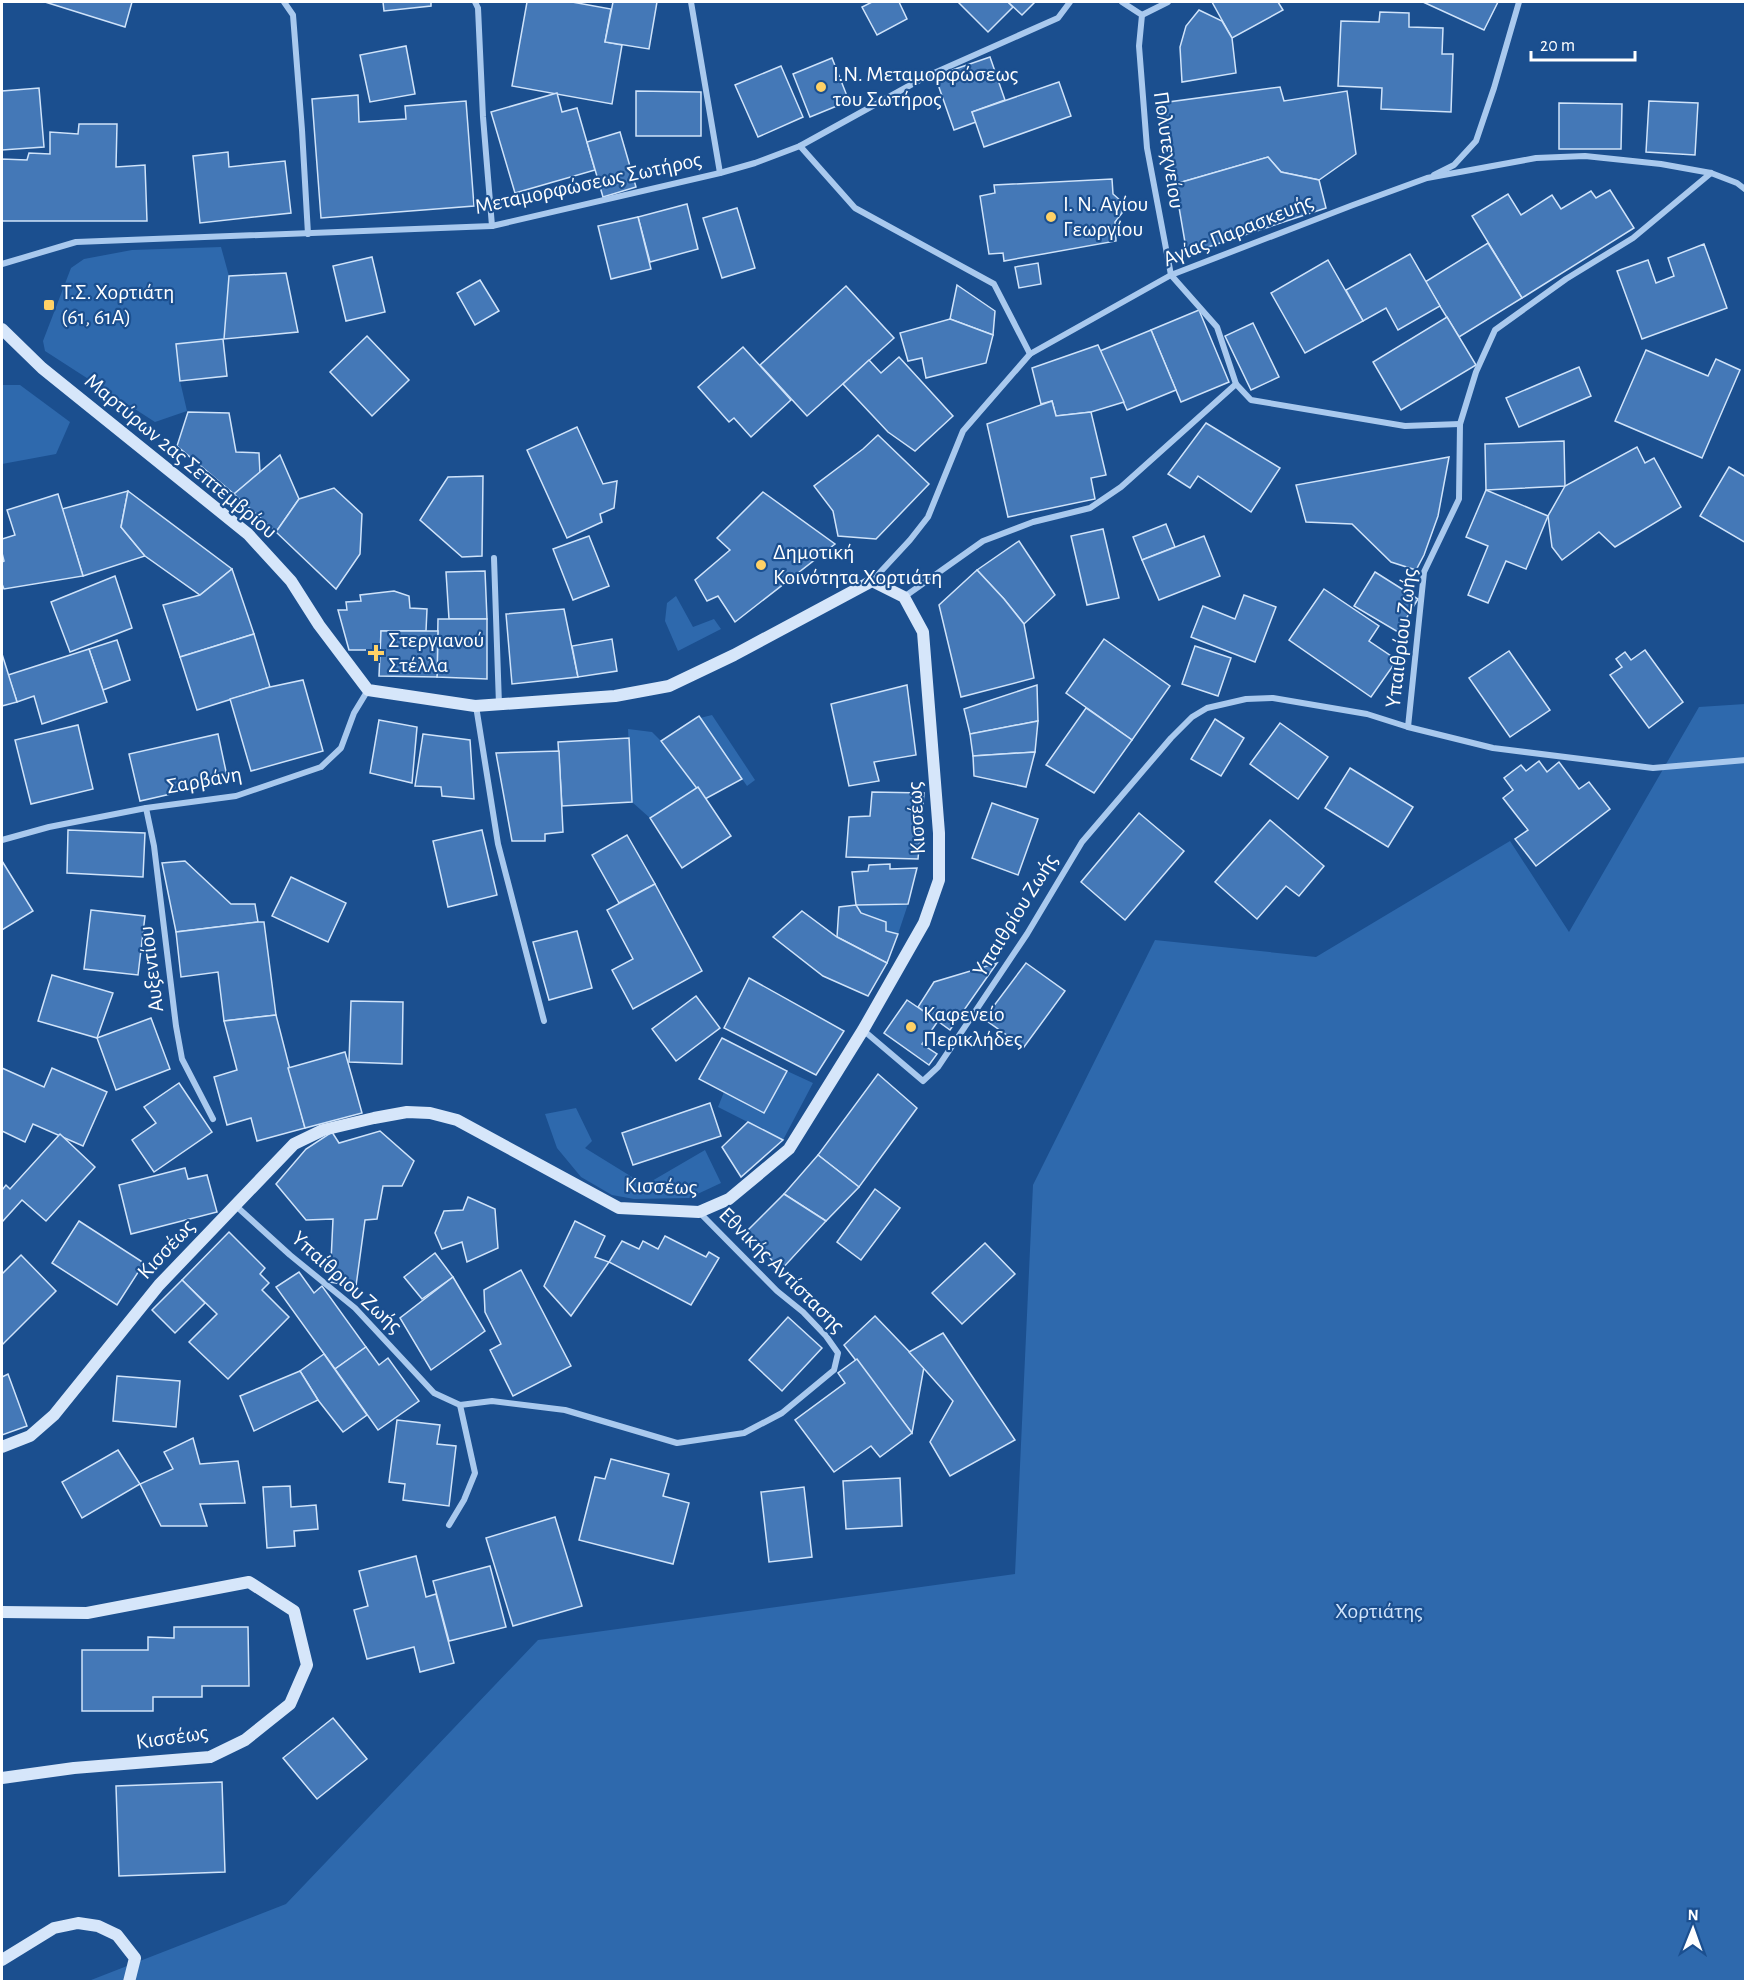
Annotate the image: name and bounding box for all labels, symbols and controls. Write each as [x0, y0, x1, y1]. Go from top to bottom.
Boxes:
scale bar [1531, 24, 1634, 62]
text: 20 m [1540, 37, 1575, 55]
place label: I.N. Μεταμορφώσεως του Σωτήρος [832, 63, 1018, 110]
marker: I.N. Μεταμορφώσεως του Σωτήρος [814, 80, 828, 94]
street label: Πολυτεχνείου [1150, 90, 1188, 210]
street label: Μεταμορφώσεως Σωτήρος [473, 148, 703, 218]
street label: Αγίας Παρασκευής [1160, 190, 1316, 270]
place label: Ι. Ν. Αγίου Γεωργίου [1063, 193, 1148, 240]
marker: Ι. Ν. Αγίου Γεωργίου [1044, 210, 1058, 224]
place label: Τ.Σ. Χορτιάτη (61, 61Α) [61, 281, 174, 328]
marker: Τ.Σ. Χορτιάτη (61, 61Α) [42, 298, 56, 312]
street label: Μαρτύρων 2ας Σεπτεμβρίου [81, 369, 281, 543]
place label: Δημοτική Κοινότητα Χορτιάτη [773, 541, 942, 588]
marker: Δημοτική Κοινότητα Χορτιάτη [754, 558, 768, 572]
street label: Υπαιθρίου Ζωής [1382, 567, 1420, 709]
place label: Στεργιανού Στέλλα [388, 629, 484, 676]
marker: Στεργιανού Στέλλα [369, 646, 383, 660]
street label: Σαρβάνη [165, 763, 243, 797]
street label: Κισσέως [903, 781, 929, 855]
street label: Υπαιθρίου Ζωής [969, 850, 1061, 980]
street label: Αυξεντίου [135, 925, 168, 1013]
place label: Καφενείο Περικλήδες [923, 1003, 1022, 1050]
marker: Καφενείο Περικλήδες [904, 1020, 918, 1034]
street label: Κισσέως [624, 1174, 698, 1198]
street label: Εθνικής Αντίστασης [715, 1203, 849, 1337]
street label: Κισσέως [133, 1215, 199, 1283]
street label: Υπαίθριου Ζωής [288, 1227, 406, 1337]
park label: Χορτιάτης [1335, 1600, 1423, 1622]
street label: Κισσέως [134, 1721, 210, 1753]
north arrow [1663, 1899, 1723, 1959]
text: N [1688, 1907, 1699, 1923]

